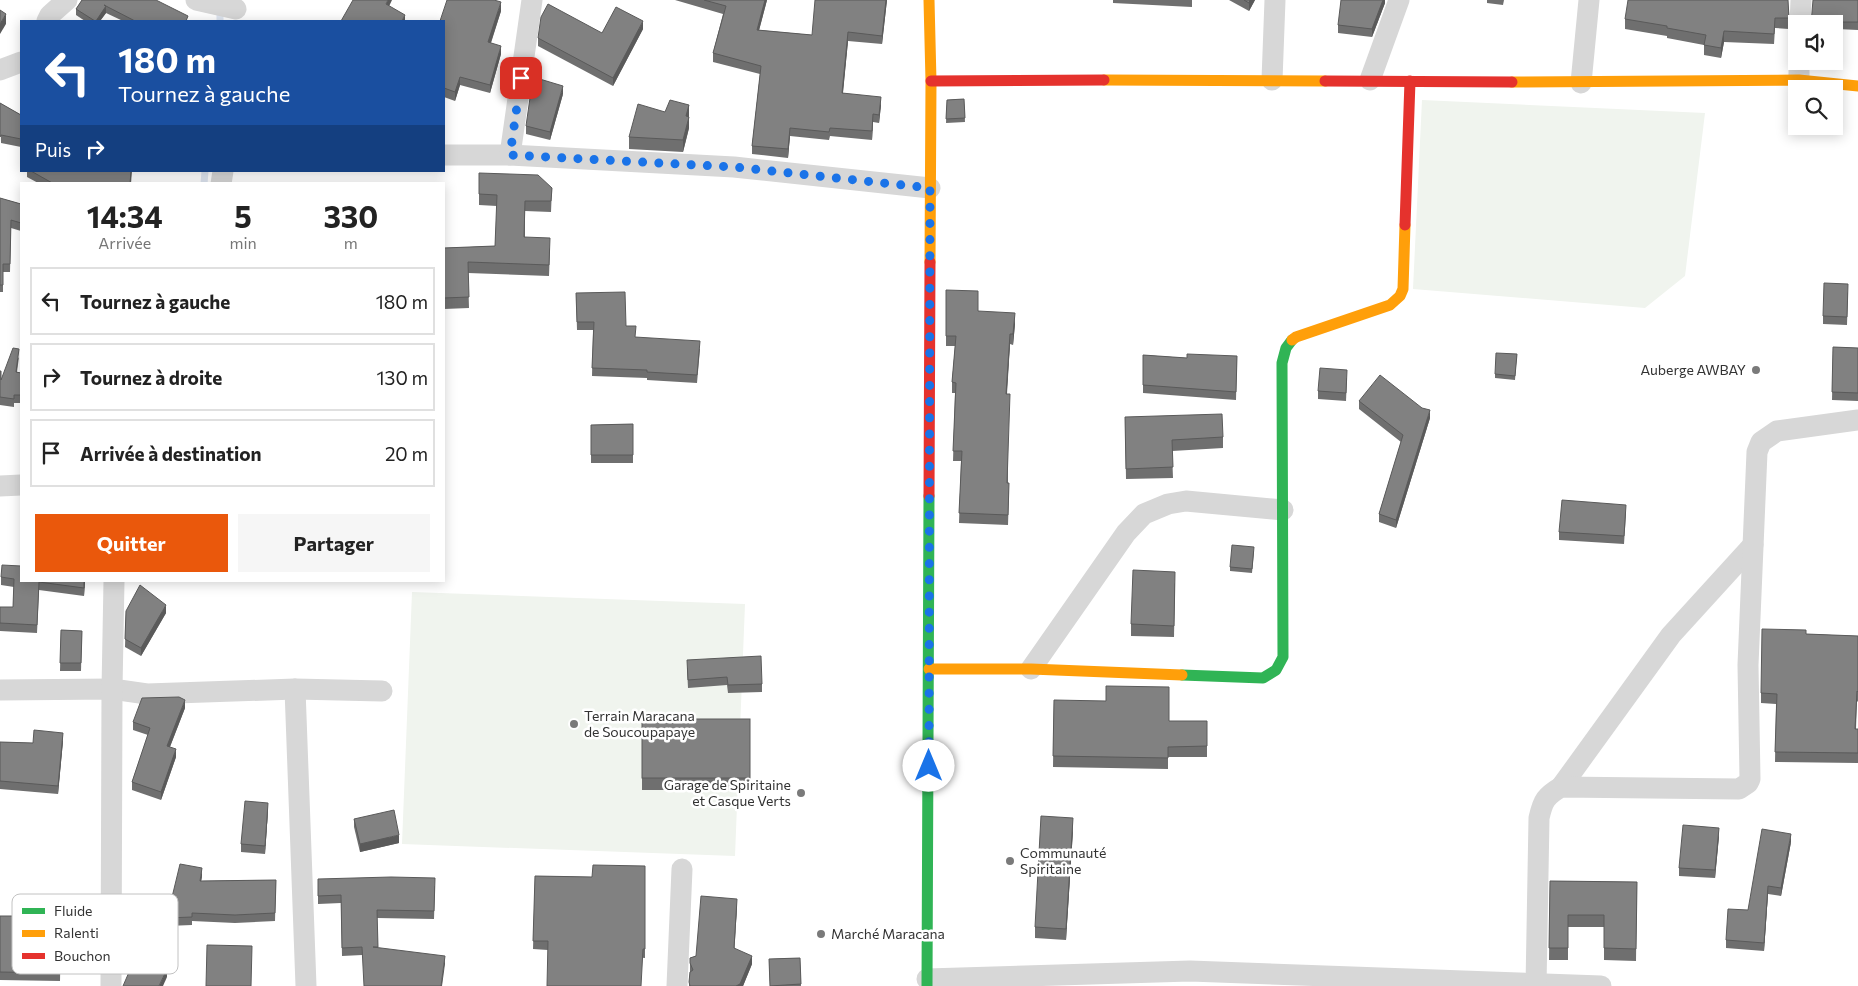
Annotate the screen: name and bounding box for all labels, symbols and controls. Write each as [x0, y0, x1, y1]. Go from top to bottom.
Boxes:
map controls [1788, 15, 1843, 135]
button: sound [1788, 15, 1843, 70]
text: 180 m [118, 37, 216, 80]
icon: left [35, 40, 100, 105]
pin [500, 57, 542, 99]
icon: arrive [507, 64, 535, 92]
text: Tournez à gauche [118, 80, 290, 107]
button: search [1788, 80, 1843, 135]
icon: right [81, 135, 109, 163]
text: Puis [35, 138, 71, 161]
text: 14:34 [87, 197, 163, 234]
text: 5 [234, 197, 252, 234]
text: 330 [323, 197, 378, 234]
text: Arrivée [98, 233, 151, 252]
text: min [229, 233, 257, 252]
text: m [344, 233, 358, 252]
icon: left [37, 287, 65, 315]
text: Tournez à gauche [80, 290, 230, 313]
text: 180 m [376, 290, 428, 313]
place label: Auberge AWBAY [1640, 361, 1746, 378]
icon: right [37, 363, 65, 391]
marker: Auberge AWBAY [1750, 364, 1762, 376]
text: Tournez à droite [80, 366, 222, 389]
text: 130 m [376, 366, 428, 389]
icon: arrive [37, 439, 65, 467]
text: Arrivée à destination [80, 442, 262, 465]
text: 20 m [385, 442, 428, 465]
button: Quitter [35, 514, 228, 572]
button: Partager [238, 514, 430, 572]
place label: Terrain Maracana de Soucoupapaye [584, 707, 695, 740]
marker: Terrain Maracana de Soucoupapaye [568, 718, 580, 730]
position arrow [902, 739, 954, 791]
place label: Garage de Spiritaine et Casque Verts [664, 776, 791, 809]
marker: Garage de Spiritaine et Casque Verts [795, 787, 807, 799]
place label: Communauté Spiritaine [1020, 844, 1106, 877]
marker: Communauté Spiritaine [1004, 855, 1016, 867]
legend [12, 894, 178, 974]
text: Fluide [54, 902, 92, 919]
text: Ralenti [54, 924, 99, 941]
place label: Marché Maracana [831, 925, 945, 942]
marker: Marché Maracana [815, 928, 827, 940]
text: Bouchon [54, 947, 111, 964]

